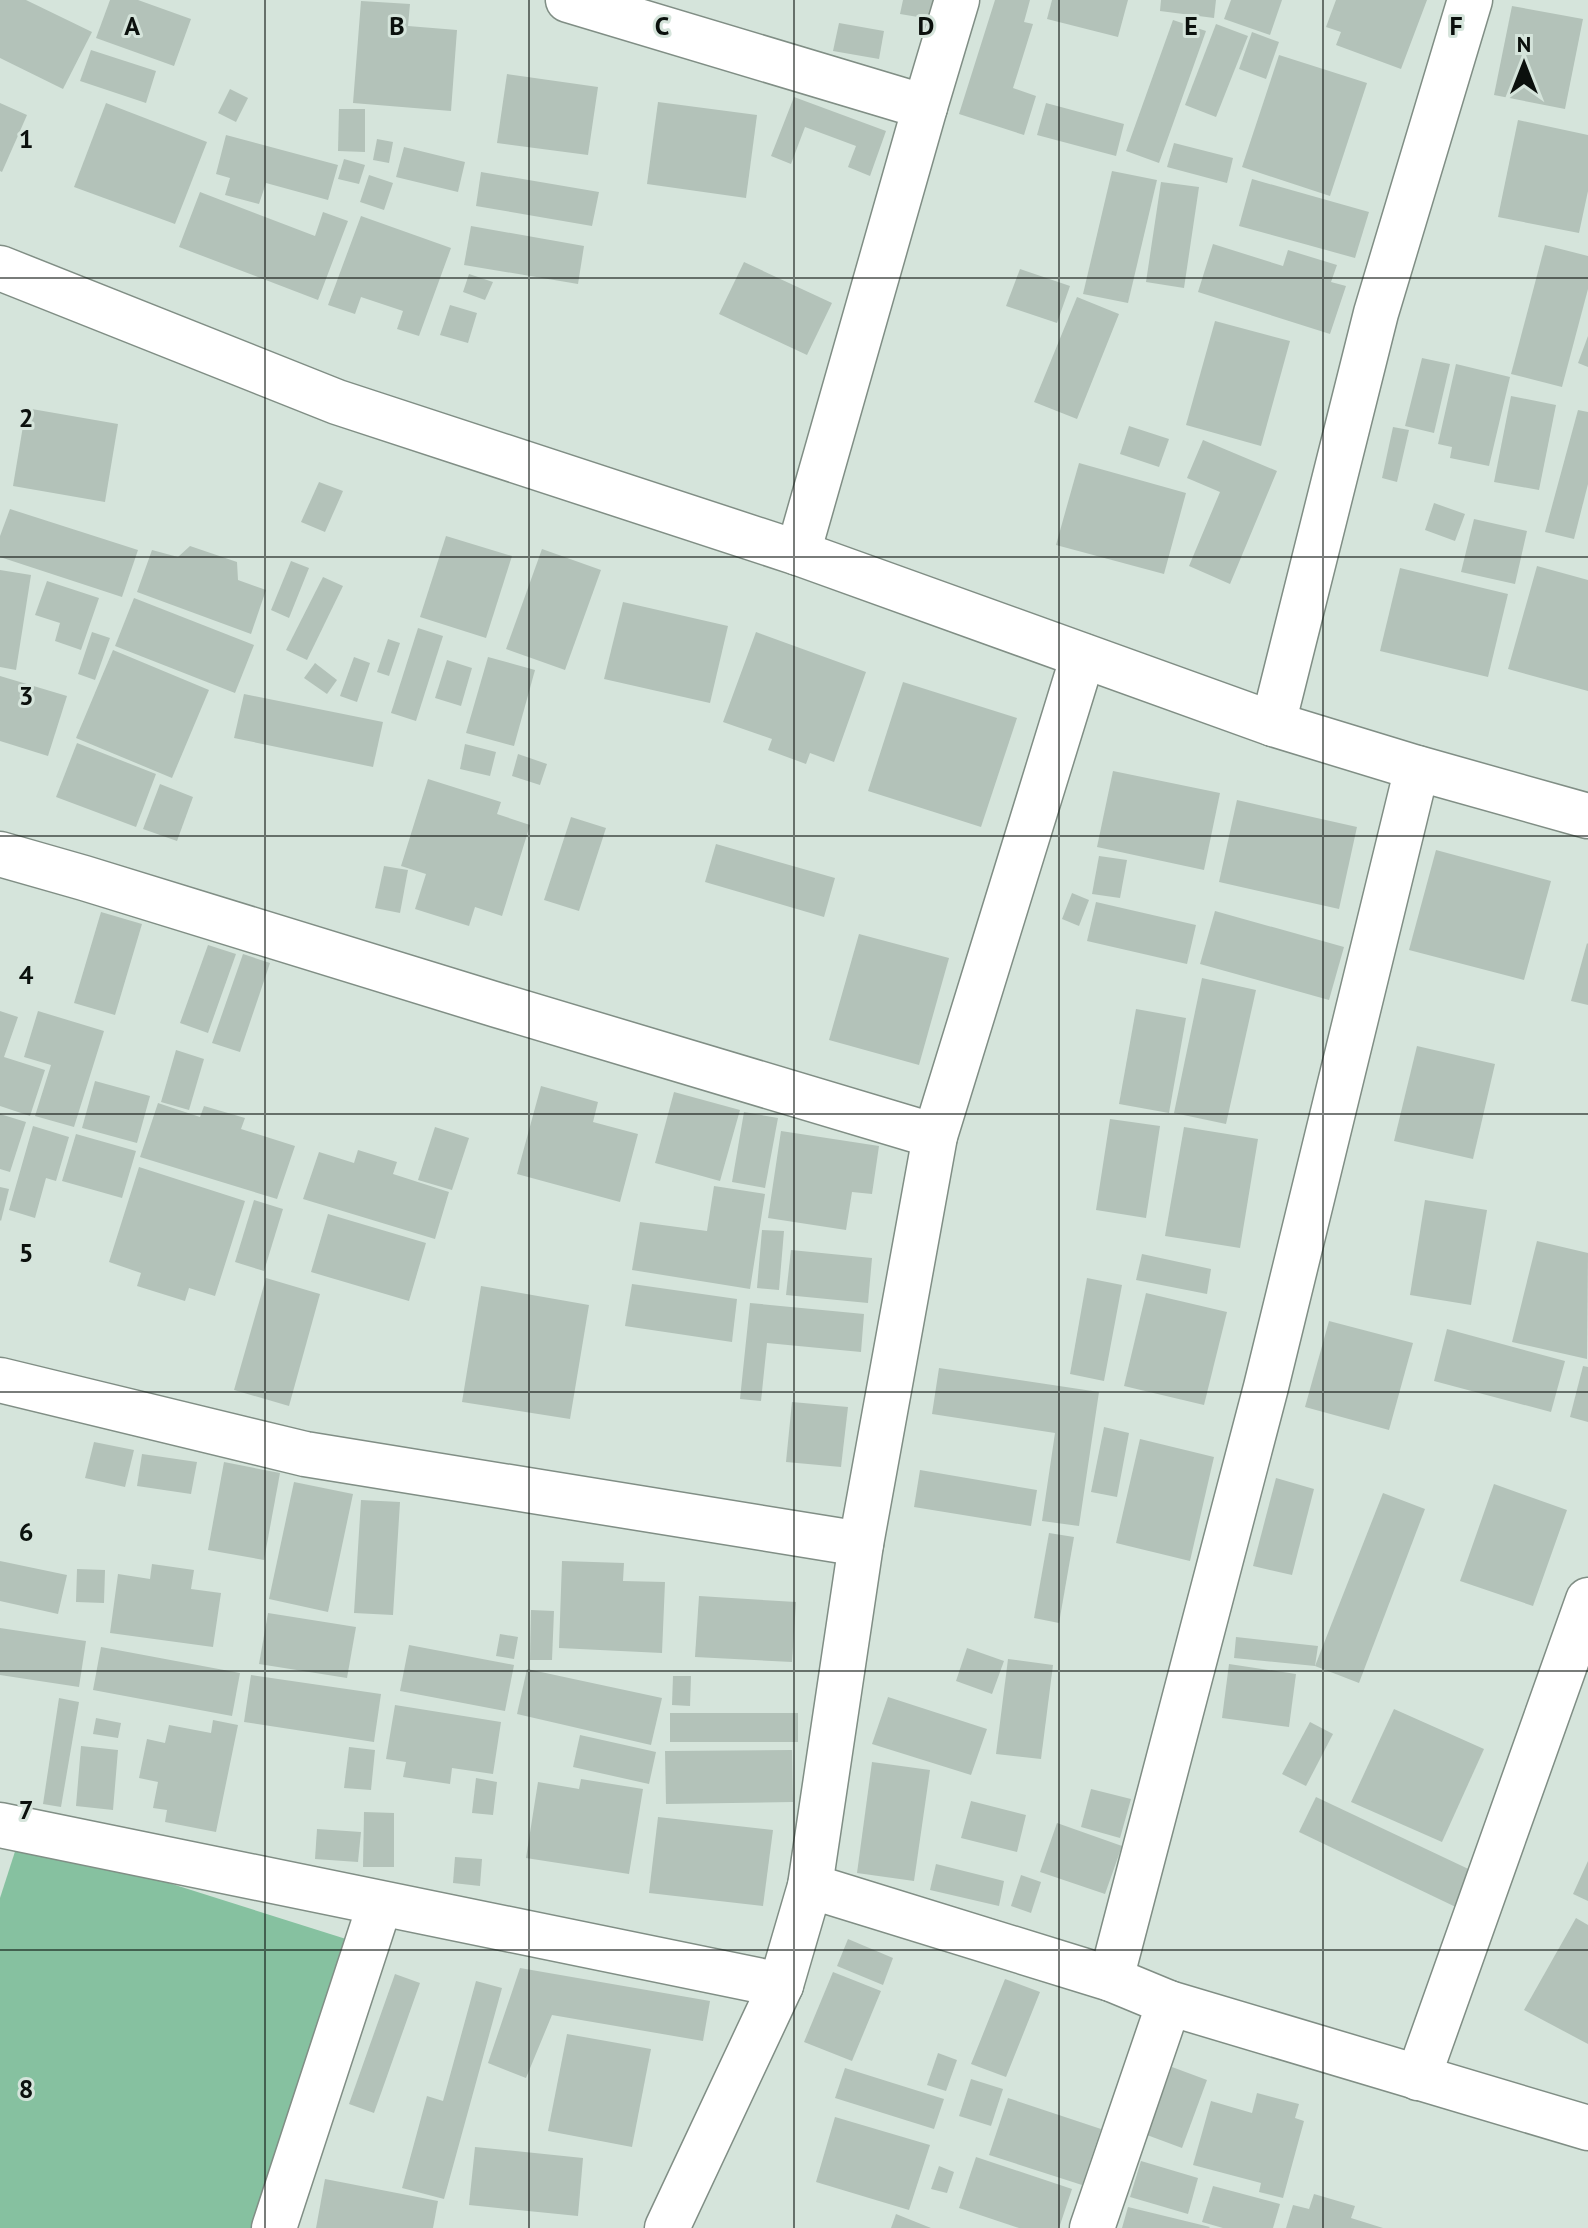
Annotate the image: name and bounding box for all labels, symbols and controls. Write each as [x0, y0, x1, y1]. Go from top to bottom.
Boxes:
text: A [124, 9, 140, 42]
text: B [389, 9, 405, 42]
text: C [655, 9, 669, 42]
text: D [918, 9, 934, 42]
text: E [1184, 9, 1198, 42]
text: F [1449, 9, 1463, 42]
north arrow [1484, 24, 1564, 104]
text: N [1517, 30, 1531, 58]
text: 1 [19, 122, 33, 155]
text: 2 [19, 401, 33, 434]
text: 3 [19, 679, 33, 712]
text: 4 [19, 958, 34, 991]
text: 5 [19, 1236, 33, 1269]
text: 6 [19, 1515, 33, 1548]
text: 7 [19, 1793, 33, 1826]
text: 8 [19, 2072, 33, 2105]

